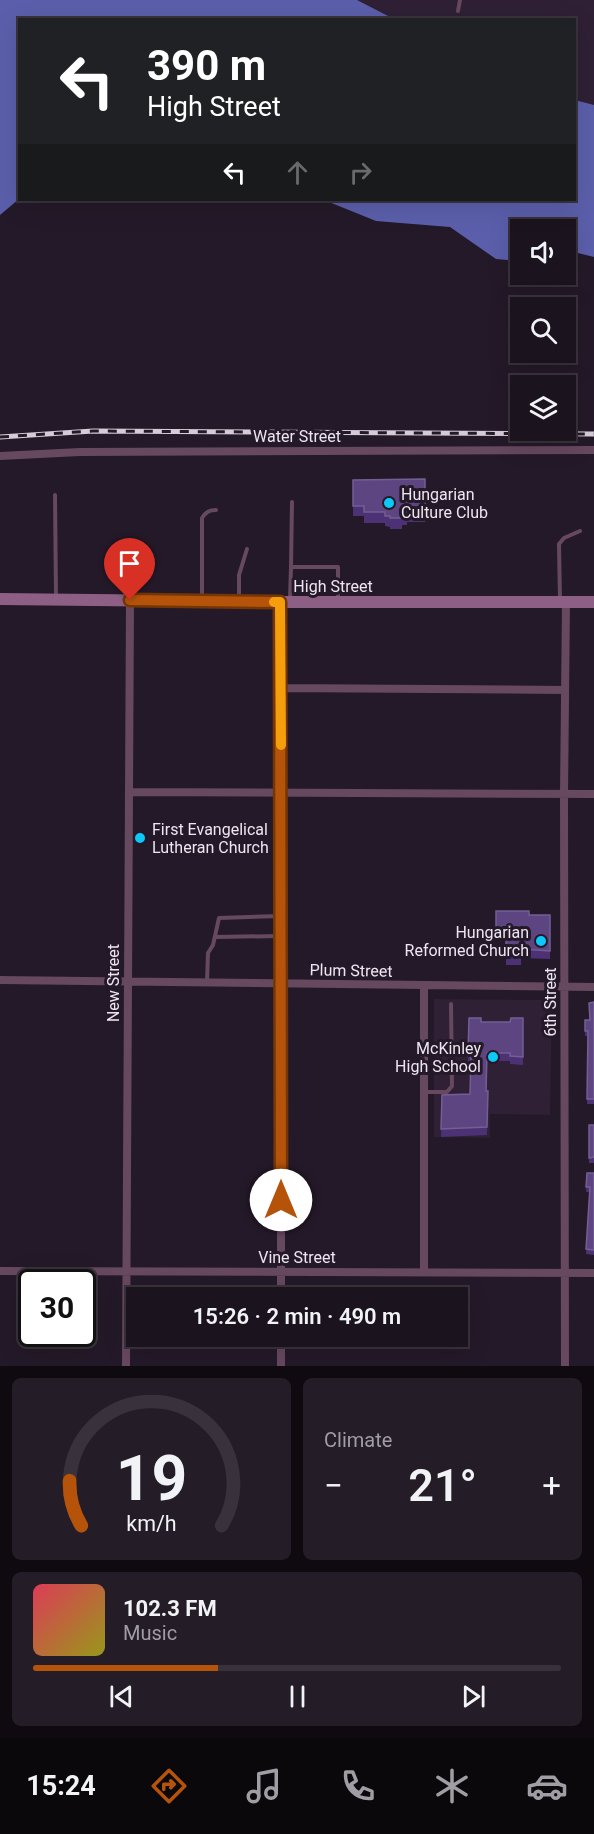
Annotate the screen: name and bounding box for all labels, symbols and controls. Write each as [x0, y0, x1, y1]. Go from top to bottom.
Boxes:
text: 390 m [147, 41, 266, 90]
icon: left [48, 42, 126, 120]
text: High Street [147, 91, 281, 123]
icon: left [218, 156, 251, 189]
icon: ahead [281, 156, 314, 189]
icon: right [344, 156, 377, 189]
map controls [510, 219, 576, 441]
button: sound [510, 219, 576, 285]
button: search [510, 297, 576, 363]
button: layers [510, 375, 576, 441]
street label: Water Street [253, 427, 341, 446]
place label: Hungarian Culture Club [401, 485, 488, 522]
marker: Hungarian Culture Club [382, 496, 396, 510]
pin [104, 538, 155, 600]
icon: arrive [113, 547, 146, 580]
street label: High Street [293, 577, 373, 596]
place label: First Evangelical Lutheran Church [152, 820, 269, 857]
marker: First Evangelical Lutheran Church [133, 831, 147, 845]
place label: Hungarian Reformed Church [405, 923, 529, 960]
marker: Hungarian Reformed Church [534, 934, 548, 948]
street label: New Street [104, 944, 123, 1022]
street label: Plum Street [309, 960, 393, 981]
street label: 6th Street [541, 967, 560, 1037]
place label: McKinley High School [395, 1039, 481, 1076]
marker: McKinley High School [486, 1050, 500, 1064]
position arrow [249, 1168, 313, 1232]
street label: Vine Street [258, 1248, 336, 1267]
speed limit sign: 30 [18, 1269, 96, 1347]
text: 15:26 · 2 min · 490 m [193, 1304, 401, 1329]
text: Climate [324, 1428, 392, 1452]
text: 19 [116, 1442, 187, 1515]
text: 21° [408, 1459, 477, 1512]
text: − [324, 1466, 343, 1505]
text: + [542, 1466, 561, 1505]
text: km/h [126, 1511, 177, 1536]
text: 102.3 FM [123, 1596, 217, 1621]
text: Music [123, 1621, 177, 1645]
icon: previous [105, 1680, 138, 1713]
icon: pause [281, 1680, 314, 1713]
icon: next [457, 1680, 490, 1713]
icon: directions [148, 1765, 190, 1807]
icon: music [243, 1765, 285, 1807]
icon: phone [337, 1765, 379, 1807]
icon: climate [431, 1765, 473, 1807]
icon: car [526, 1765, 568, 1807]
text: 15:24 [26, 1770, 96, 1802]

